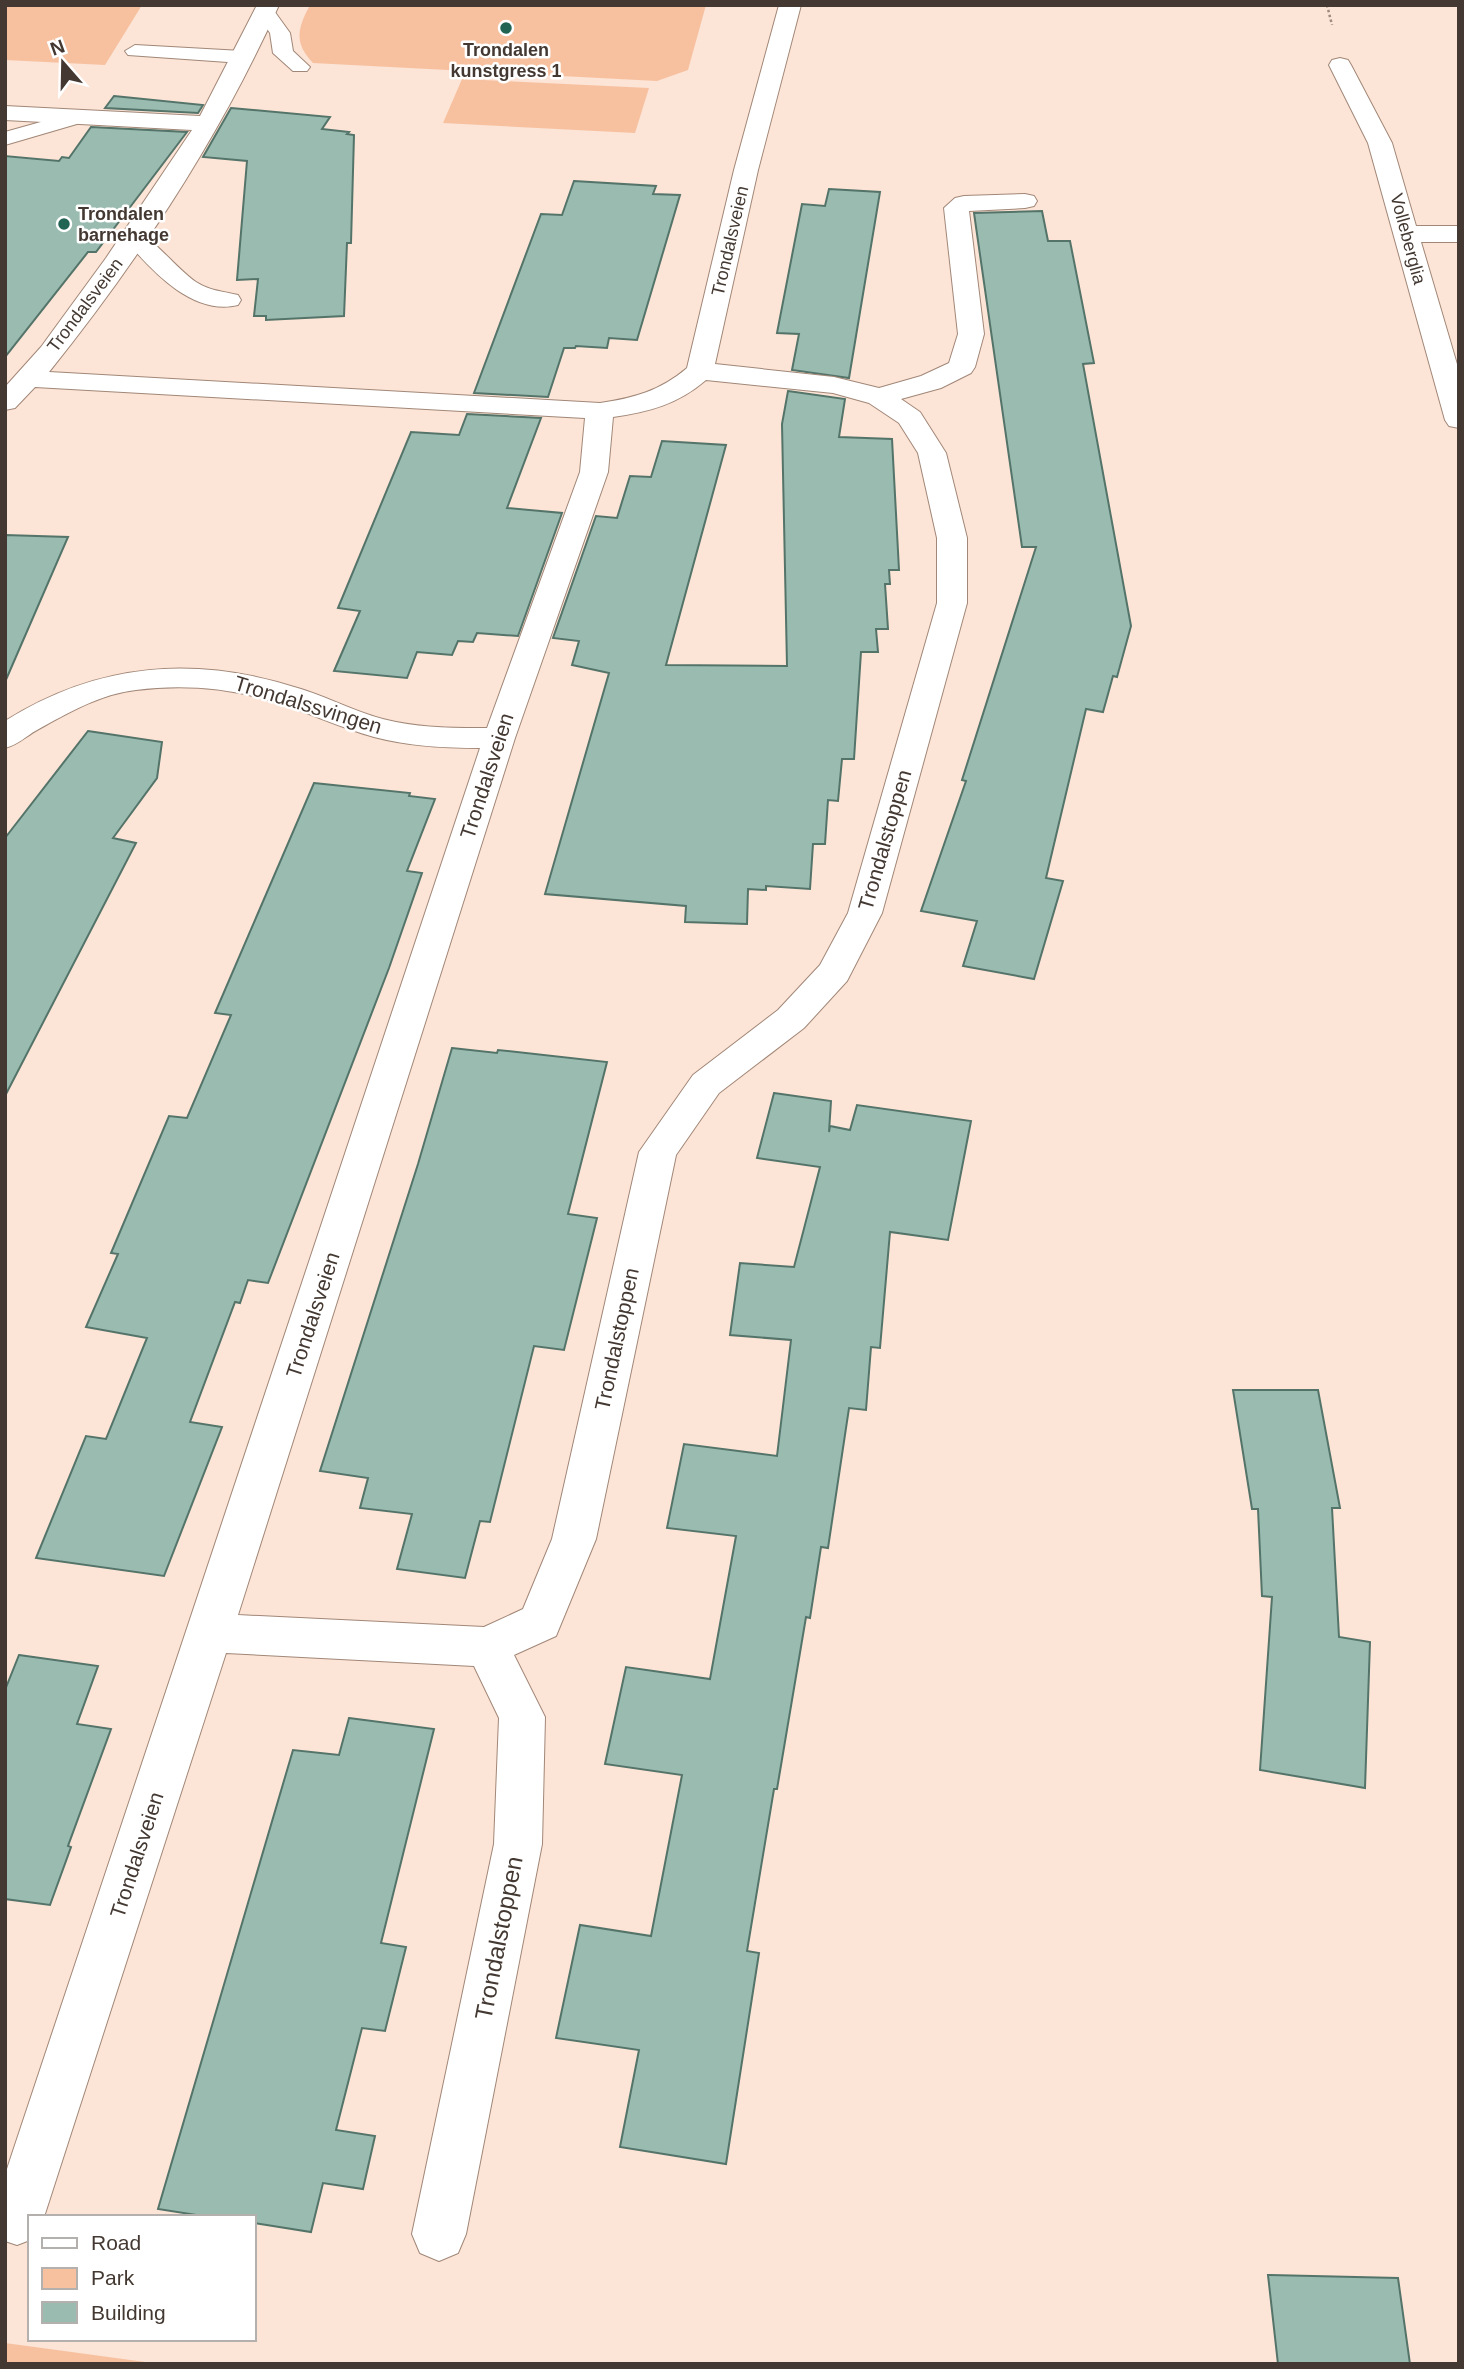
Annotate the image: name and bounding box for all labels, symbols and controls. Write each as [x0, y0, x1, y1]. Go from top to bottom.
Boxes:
marker: Trondalen kunstgress 1 [498, 20, 514, 36]
north arrow [28, 28, 98, 98]
text: N [47, 35, 67, 60]
place label: Trondalen kunstgress 1 [450, 40, 562, 81]
street label: Trondalsveien [708, 184, 752, 298]
street label: Volleberglia [1386, 191, 1430, 287]
place label: Trondalen barnehage [78, 204, 169, 245]
marker: Trondalen barnehage [56, 216, 72, 232]
street label: Trondalsveien [43, 254, 127, 356]
street label: Trondalssvingen [231, 671, 385, 738]
street label: Trondalsveien [455, 710, 518, 842]
street label: Trondalstoppen [853, 767, 916, 913]
street label: Trondalsveien [281, 1249, 344, 1381]
street label: Trondalstoppen [590, 1266, 643, 1412]
street label: Trondalsveien [105, 1789, 168, 1921]
street label: Trondalstoppen [469, 1854, 528, 2022]
legend [28, 2215, 256, 2341]
text: Road [91, 2231, 141, 2254]
text: Park [91, 2266, 135, 2289]
text: Building [91, 2301, 166, 2324]

